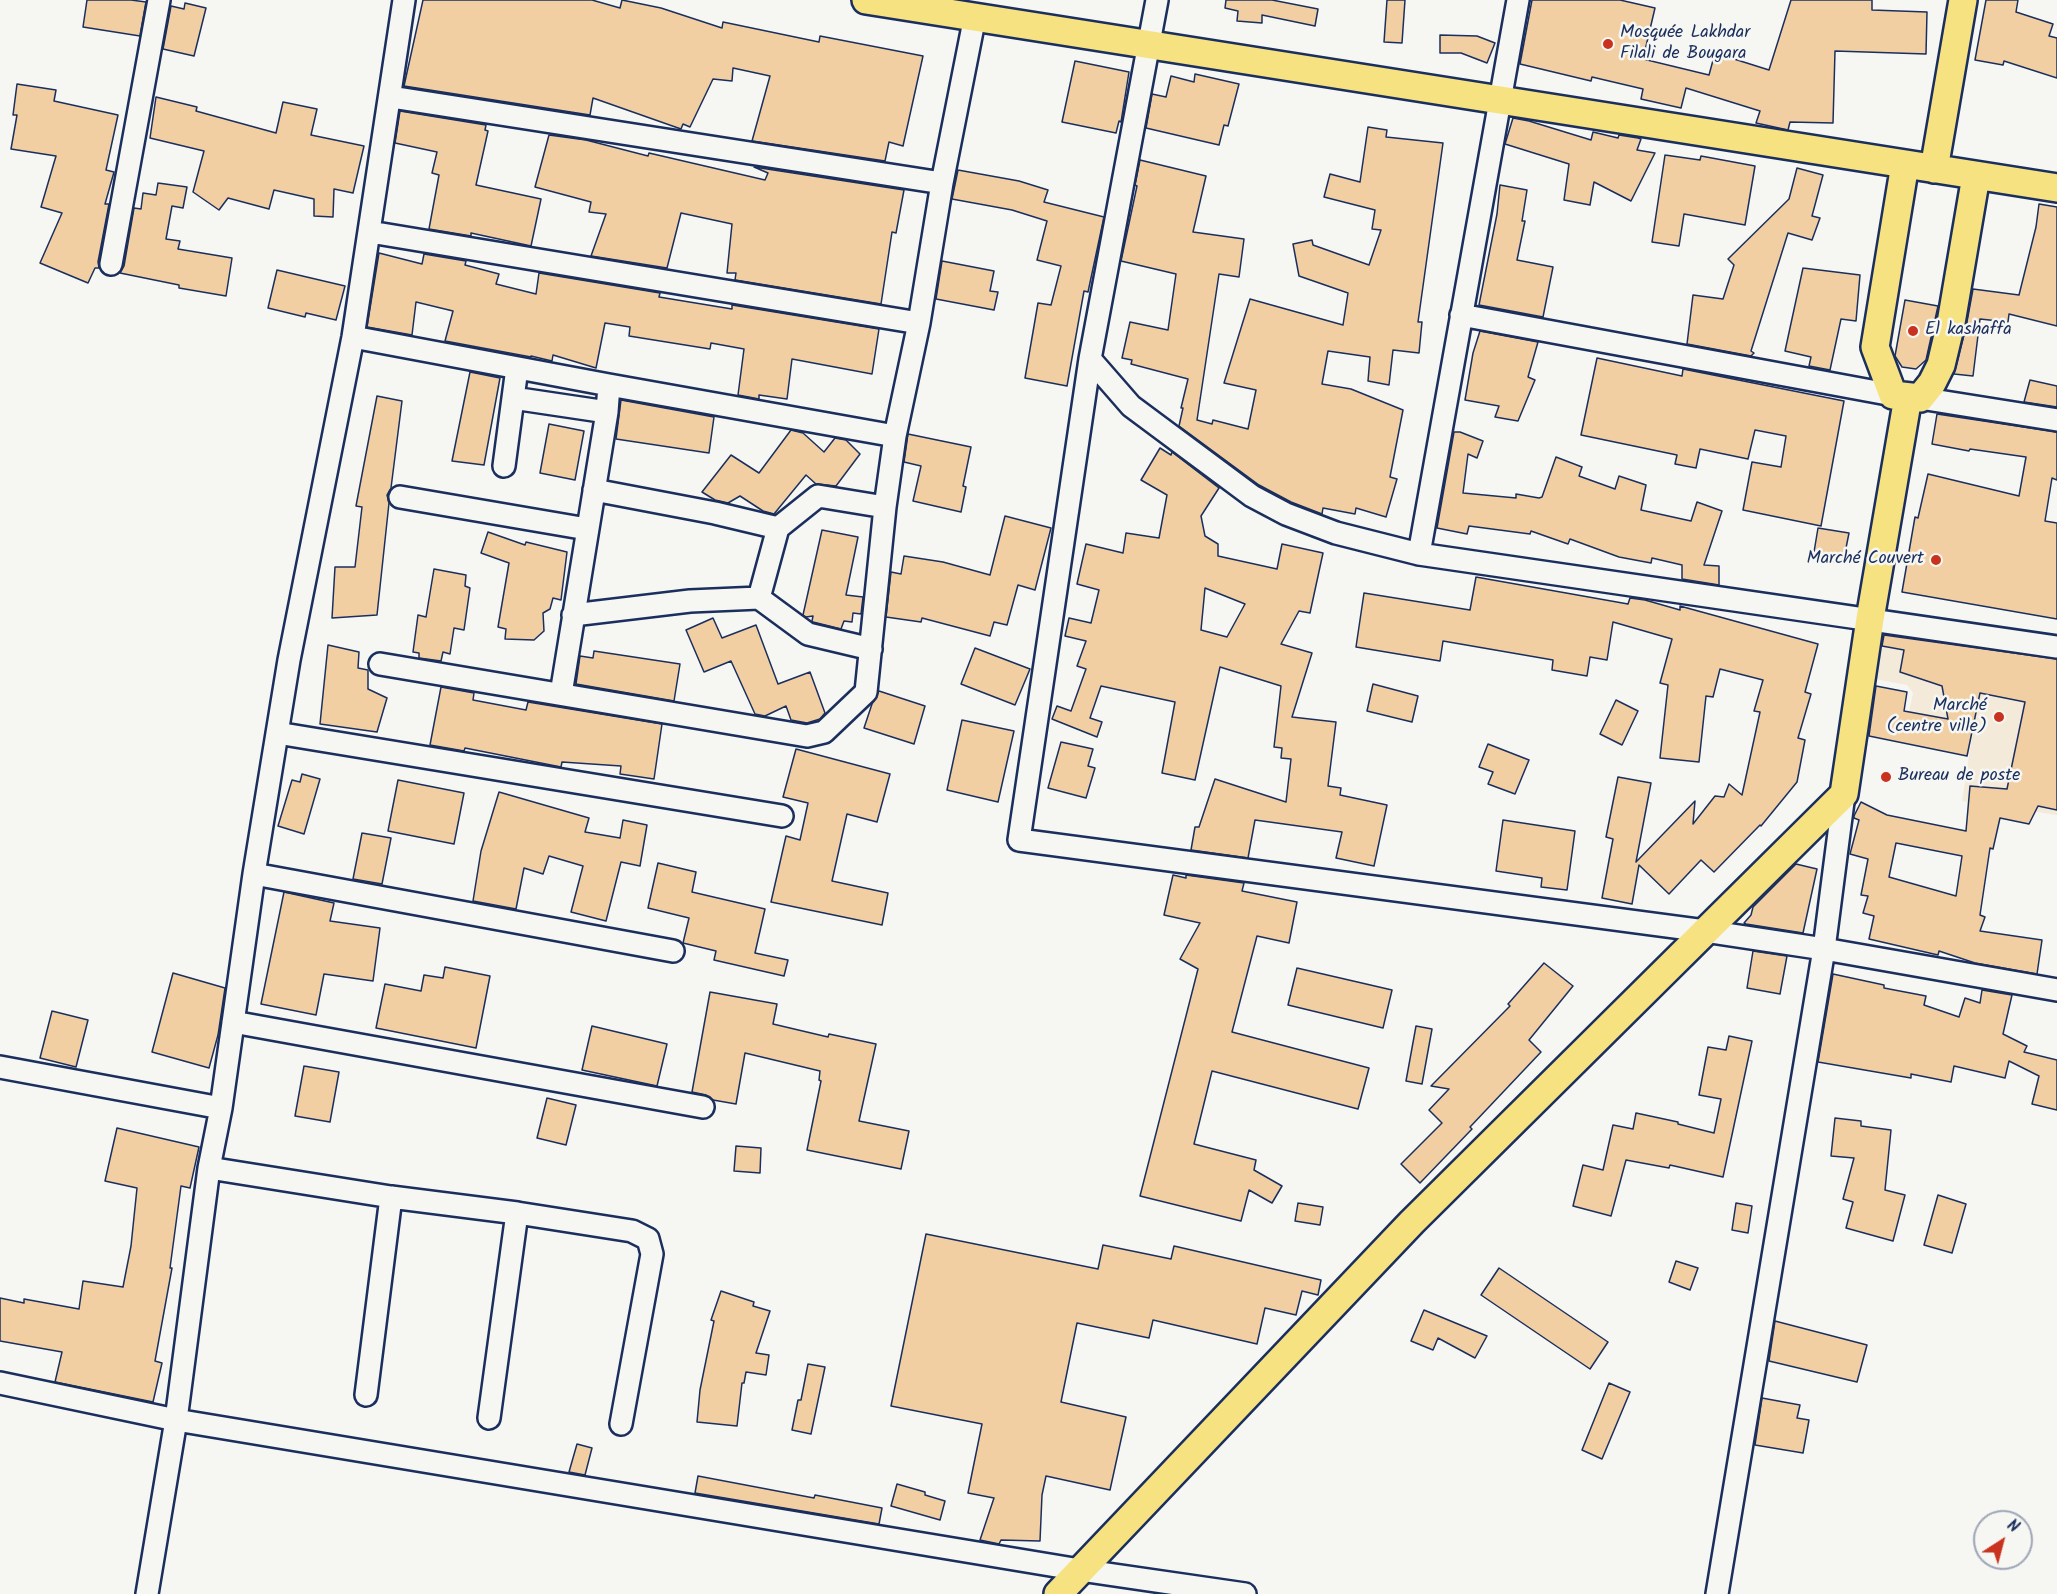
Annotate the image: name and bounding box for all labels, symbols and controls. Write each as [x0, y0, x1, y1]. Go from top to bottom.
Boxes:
place label: Mosquée Lakhdar Filali de Bougara [1620, 23, 1750, 66]
marker: Mosquée Lakhdar Filali de Bougara [1601, 37, 1615, 51]
place label: El kashaffa [1925, 320, 2012, 342]
marker: El kashaffa [1906, 324, 1920, 338]
place label: Marché Couvert [1806, 549, 1924, 571]
marker: Marché Couvert [1929, 553, 1943, 567]
place label: Marché (centre ville) [1886, 696, 1987, 738]
marker: Marché (centre ville) [1992, 710, 2006, 724]
place label: Bureau de poste [1898, 766, 2020, 788]
marker: Bureau de poste [1879, 770, 1893, 784]
north arrow [1973, 1510, 2033, 1570]
text: N [2001, 1514, 2024, 1540]

